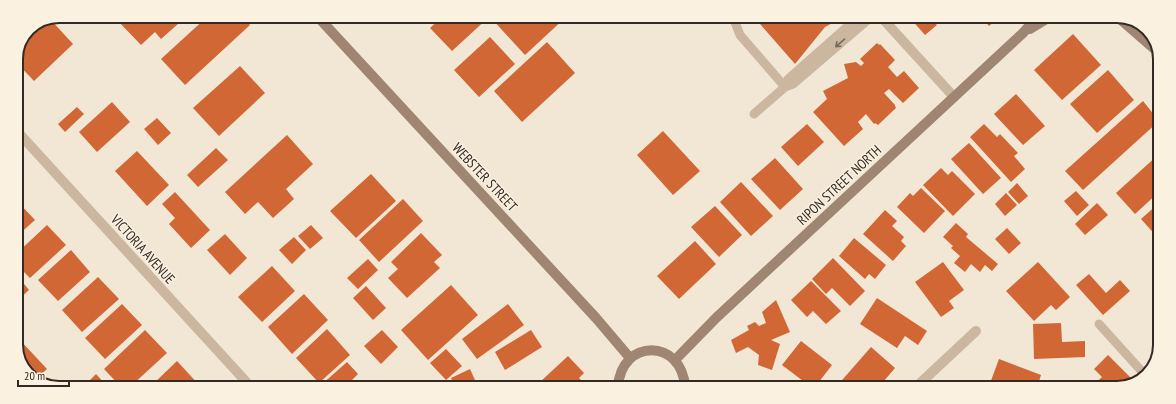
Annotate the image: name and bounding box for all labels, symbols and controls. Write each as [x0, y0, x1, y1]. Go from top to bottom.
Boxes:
one-way arrow [835, 39, 846, 48]
street label: WEBSTER STREET [449, 139, 522, 216]
street label: RIPON STREET NORTH [793, 141, 885, 229]
street label: VICTORIA AVENUE [106, 210, 179, 287]
scale bar [18, 362, 69, 388]
text: 20 m [24, 368, 45, 383]

